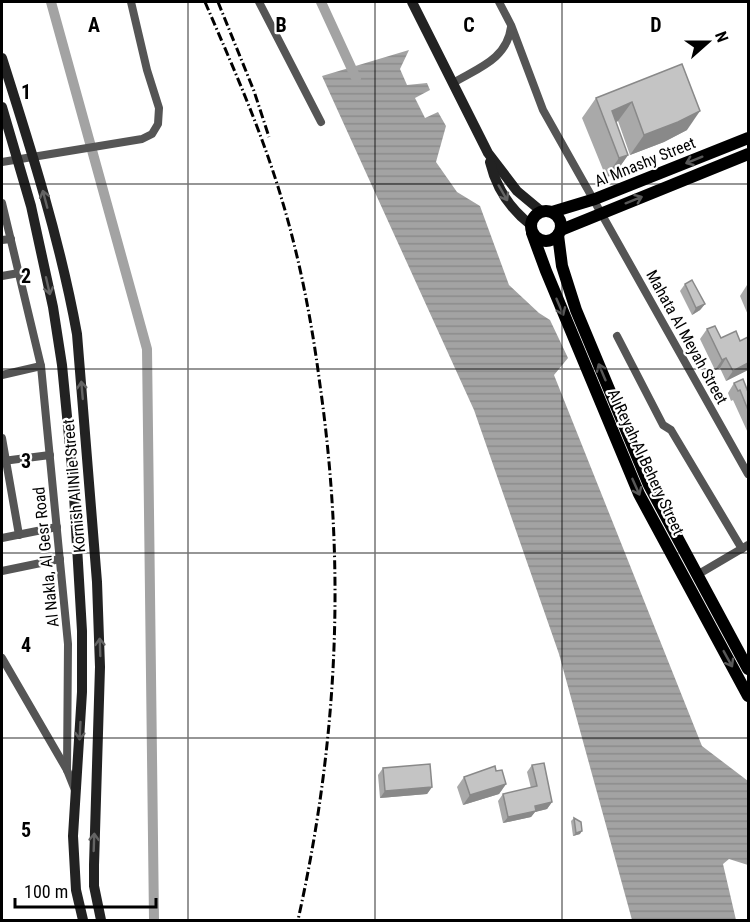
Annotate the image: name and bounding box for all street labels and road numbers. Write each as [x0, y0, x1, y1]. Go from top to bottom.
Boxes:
street label: Al Mnashy Street [592, 133, 698, 191]
street label: Mahata Al Meyah Street [642, 267, 732, 408]
street label: Al Reyah Al Behery Street [604, 386, 688, 538]
street label: Kornish Al Nile Street [59, 418, 89, 554]
street label: Al Nakla, Al Gesr Road [29, 486, 63, 628]

